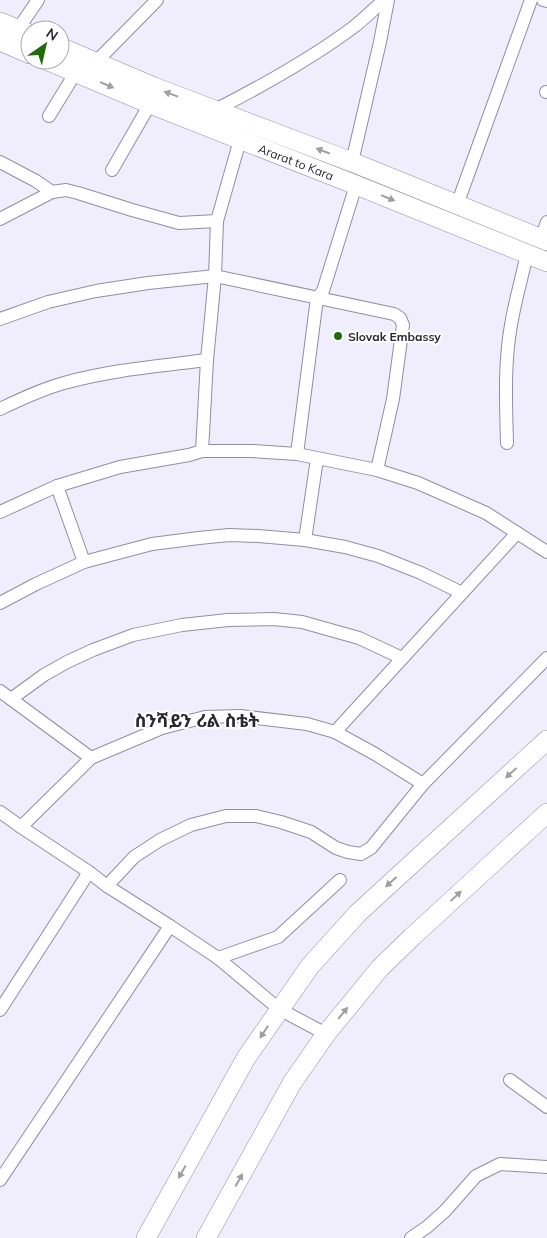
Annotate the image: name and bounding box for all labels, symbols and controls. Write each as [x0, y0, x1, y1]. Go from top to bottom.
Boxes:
north arrow [20, 20, 70, 70]
text: N [43, 24, 62, 45]
one-way arrow [100, 82, 114, 90]
one-way arrow [163, 90, 178, 98]
street label: Ararat to Kara [256, 141, 336, 183]
one-way arrow [315, 147, 330, 155]
one-way arrow [381, 194, 395, 202]
place label: Slovak Embassy [348, 329, 441, 344]
marker: Slovak Embassy [332, 330, 344, 342]
district label: ስንሻይን ሪል ስቴት [135, 709, 259, 732]
one-way arrow [505, 767, 517, 778]
one-way arrow [385, 876, 397, 888]
one-way arrow [449, 891, 462, 902]
one-way arrow [337, 1007, 348, 1020]
one-way arrow [259, 1025, 268, 1039]
one-way arrow [177, 1166, 186, 1179]
one-way arrow [235, 1173, 243, 1188]

